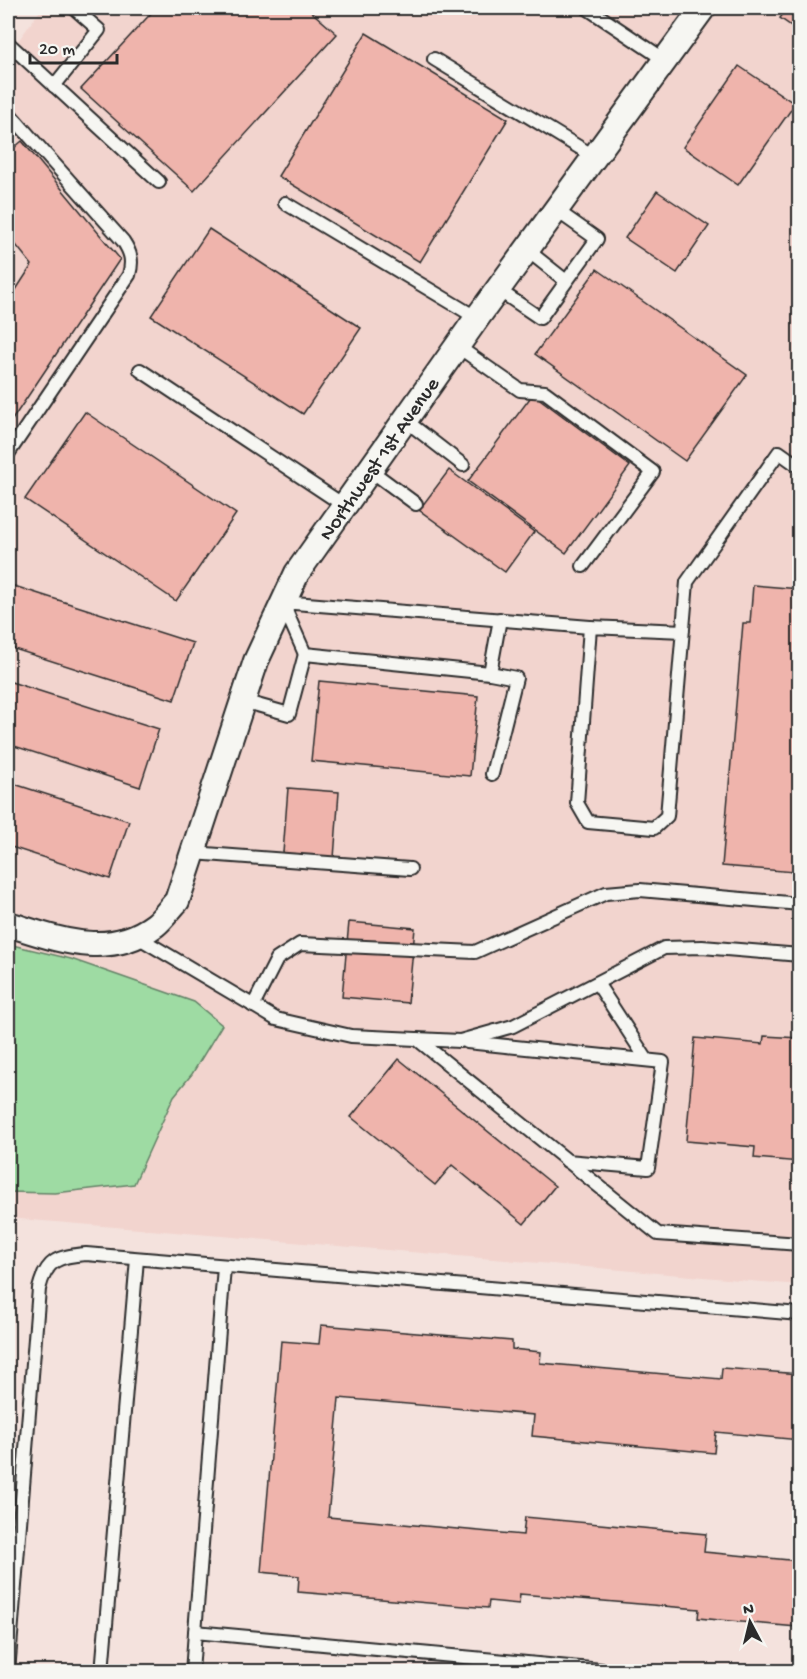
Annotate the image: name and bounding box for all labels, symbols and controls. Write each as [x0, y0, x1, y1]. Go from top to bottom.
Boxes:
scale bar [30, 27, 117, 65]
text: 20 m [39, 40, 75, 61]
street label: Northwest 1st Avenue [315, 373, 447, 546]
north arrow [720, 1592, 780, 1652]
text: N [742, 1600, 755, 1621]

